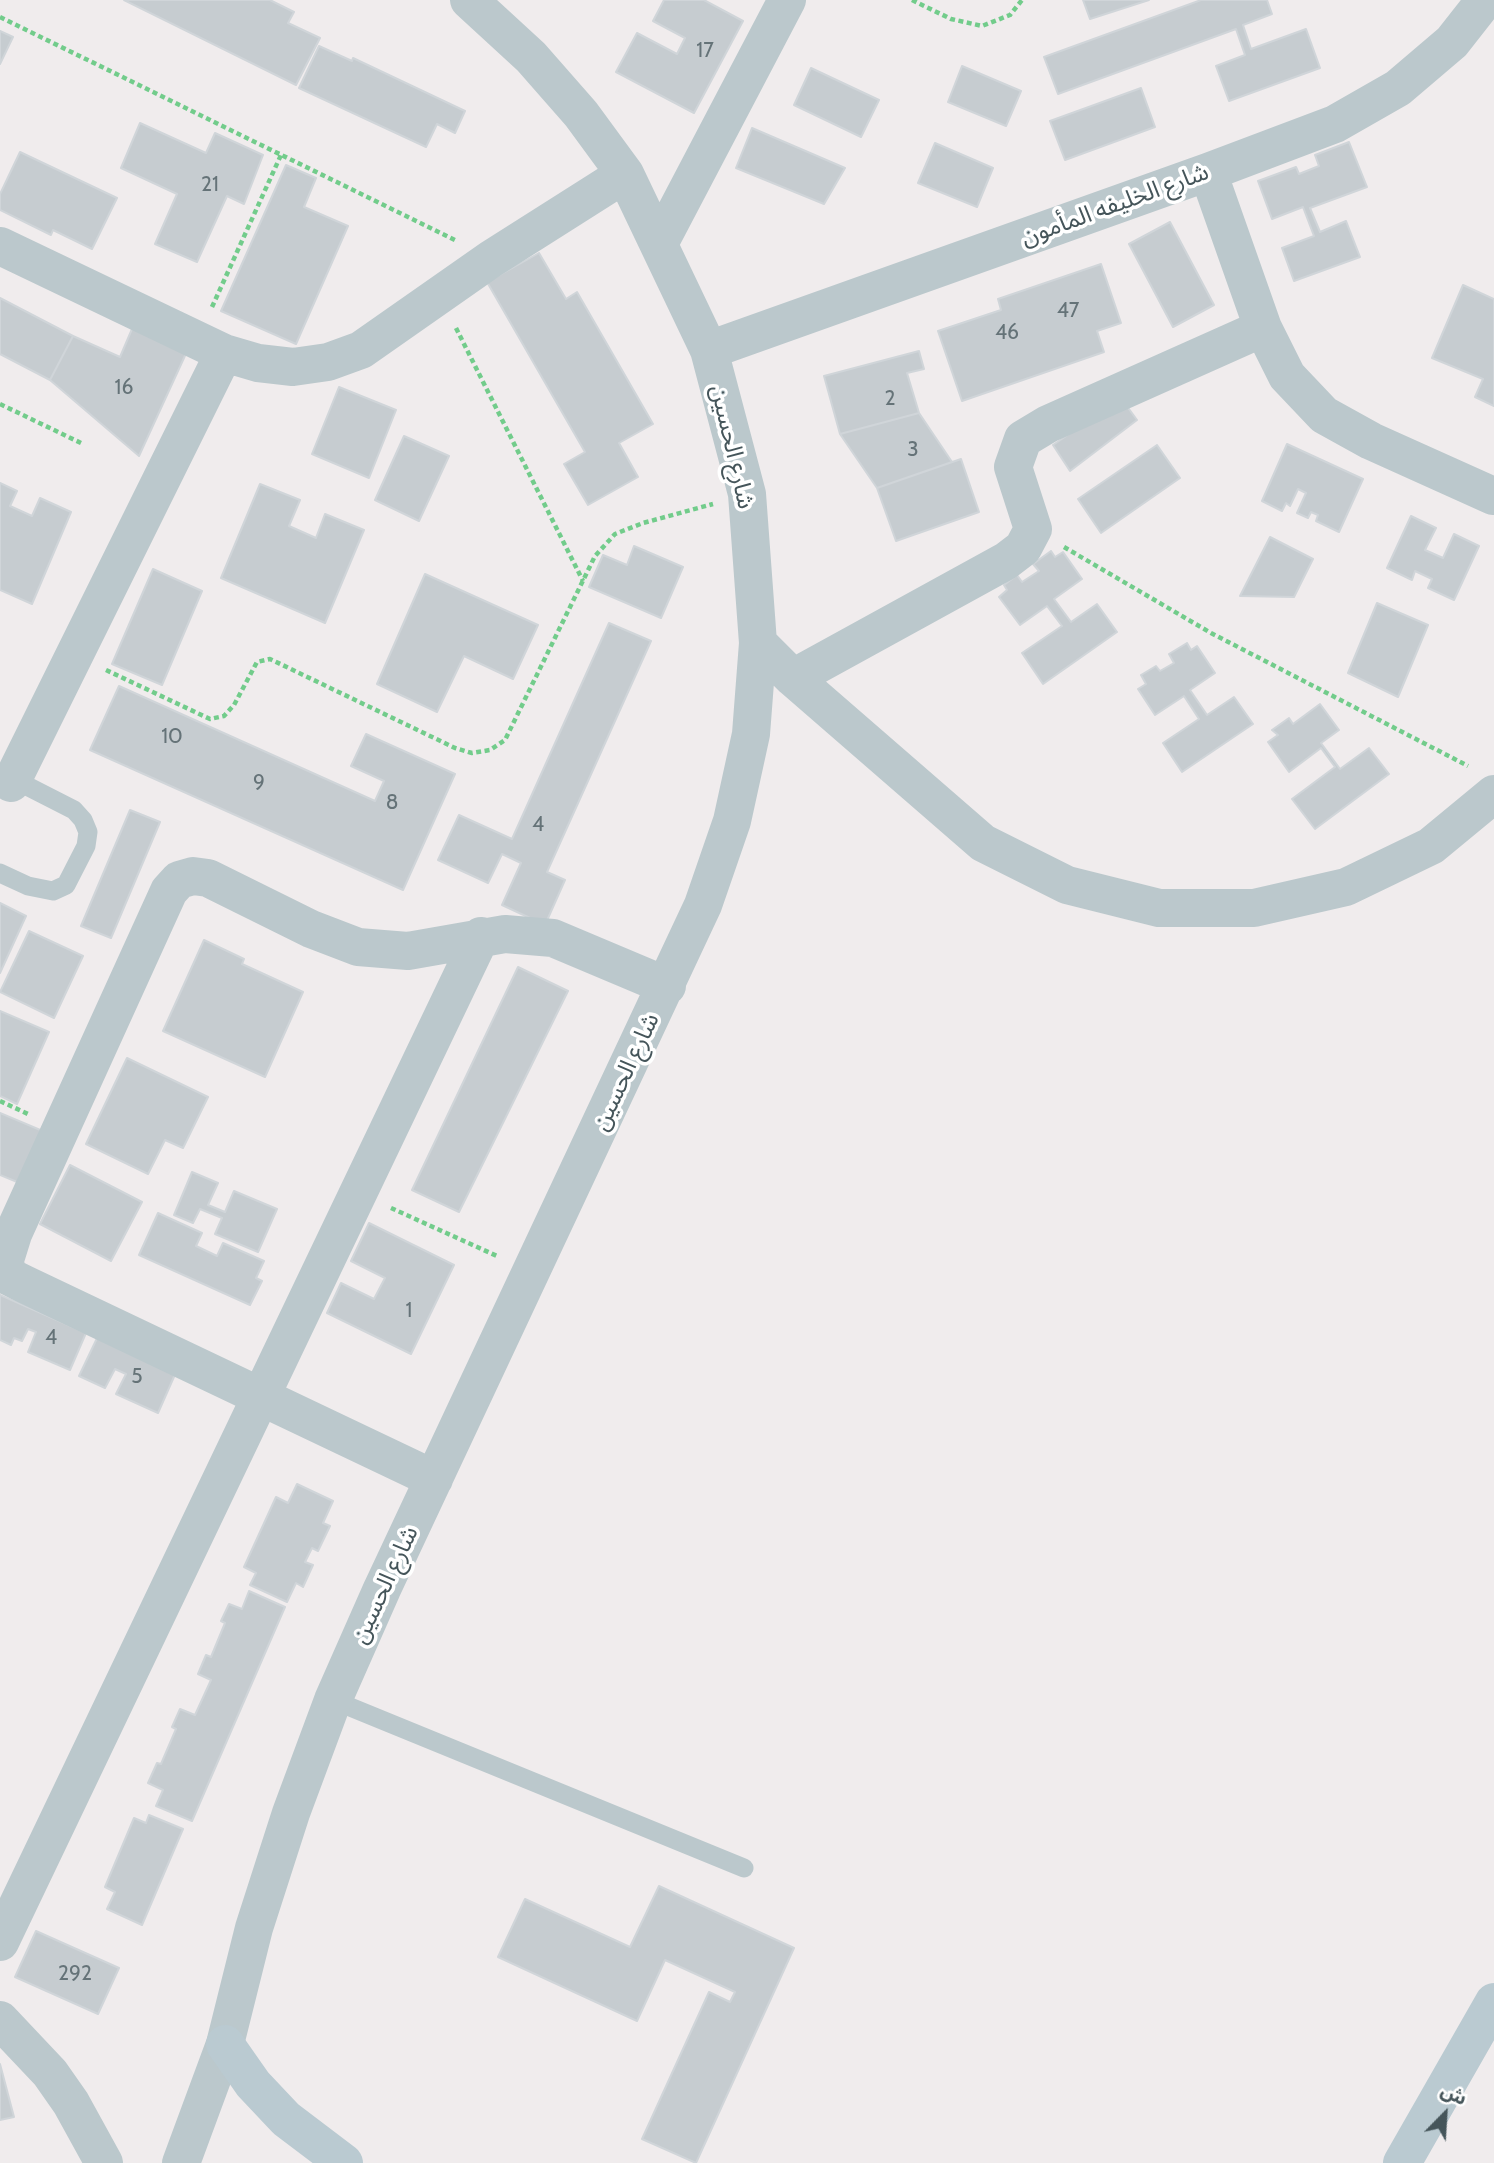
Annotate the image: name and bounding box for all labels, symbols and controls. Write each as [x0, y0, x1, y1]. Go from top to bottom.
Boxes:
house number: 17 [696, 38, 714, 64]
street label: شارع الخليفه المأمون [1017, 158, 1213, 252]
house number: 21 [201, 172, 219, 198]
house number: 47 [1057, 298, 1079, 324]
house number: 46 [995, 320, 1019, 346]
house number: 16 [115, 375, 133, 401]
street label: شارع الحسين [704, 382, 760, 512]
house number: 2 [884, 386, 896, 412]
house number: 3 [907, 437, 919, 463]
house number: 10 [161, 724, 183, 750]
house number: 9 [253, 770, 265, 796]
house number: 8 [386, 790, 398, 816]
house number: 4 [532, 812, 544, 838]
street label: شارع الحسين [586, 1009, 666, 1135]
house number: 1 [406, 1298, 412, 1324]
house number: 4 [45, 1325, 57, 1351]
house number: 5 [131, 1364, 143, 1390]
street label: شارع الحسين [345, 1522, 425, 1648]
house number: 292 [58, 1961, 92, 1987]
north arrow [1410, 2079, 1480, 2149]
text: ش [1437, 2079, 1470, 2110]

